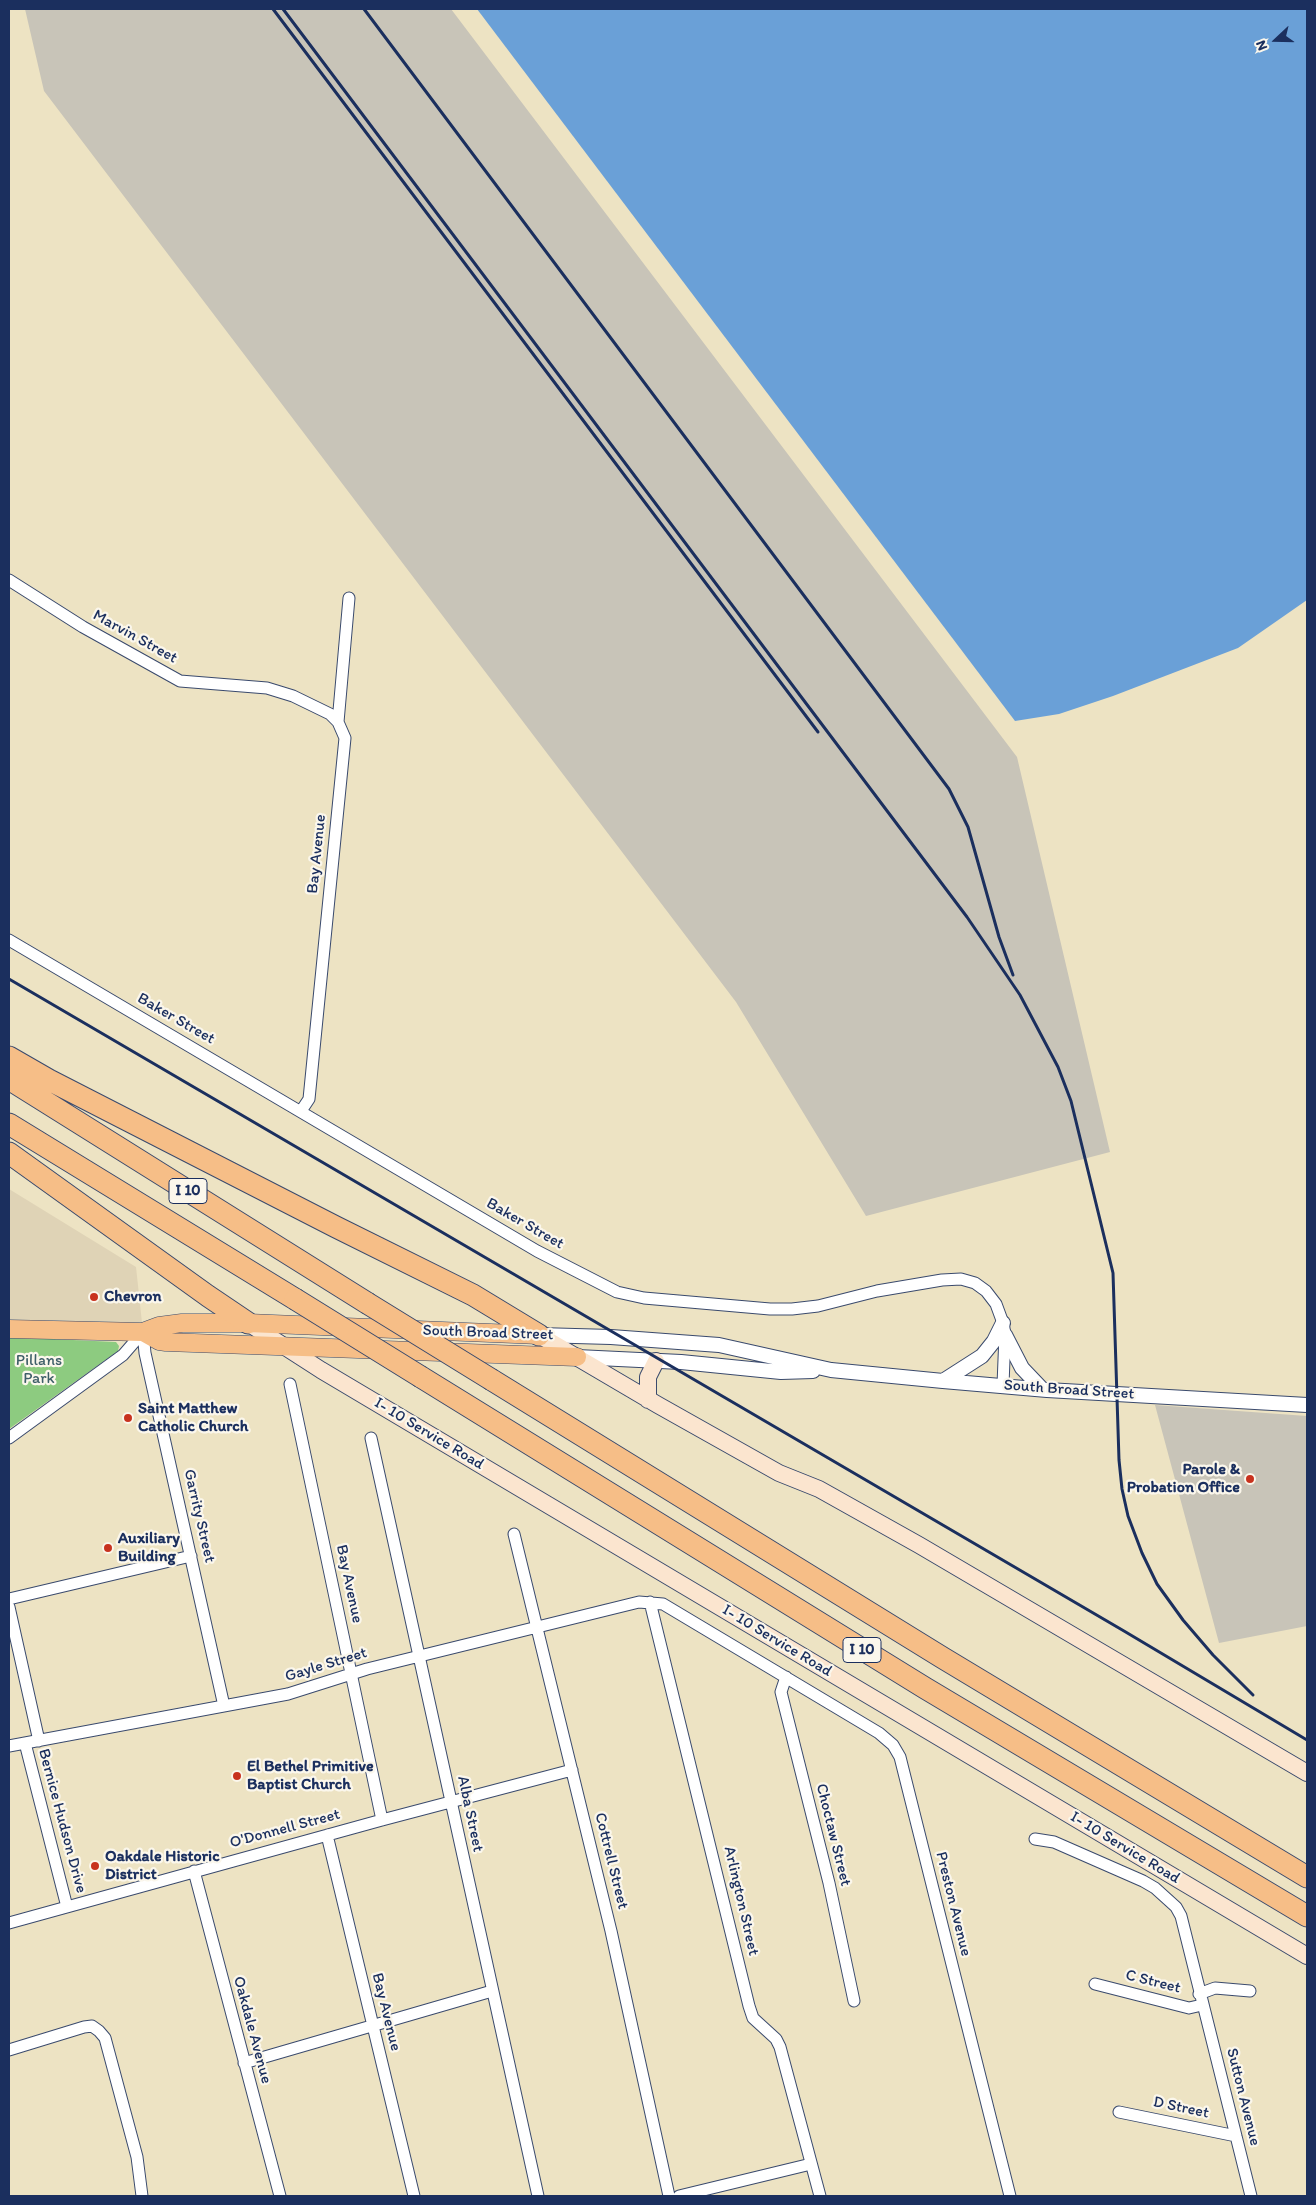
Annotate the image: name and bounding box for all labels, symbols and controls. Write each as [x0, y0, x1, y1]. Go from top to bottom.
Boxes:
north arrow [1251, 15, 1301, 65]
text: N [1252, 38, 1271, 53]
street label: Marvin Street [89, 606, 181, 668]
street label: Bay Avenue [303, 813, 331, 895]
street label: Baker Street [134, 989, 218, 1049]
road number: I 10 [169, 1178, 207, 1204]
street label: Baker Street [483, 1194, 567, 1254]
place label: Chevron [104, 1287, 161, 1307]
marker: Chevron [88, 1291, 100, 1303]
street label: South Broad Street [422, 1321, 554, 1345]
park label: Pillans Park [16, 1351, 62, 1389]
street label: South Broad Street [1003, 1376, 1135, 1404]
street label: I- 10 Service Road [371, 1394, 487, 1474]
place label: Saint Matthew Catholic Church [138, 1399, 248, 1437]
marker: Saint Matthew Catholic Church [122, 1412, 134, 1424]
place label: Parole & Probation Office [1127, 1460, 1240, 1498]
street label: Garrity Street [179, 1467, 219, 1565]
marker: Parole & Probation Office [1244, 1473, 1256, 1485]
place label: Auxiliary Building [118, 1529, 180, 1567]
marker: Auxiliary Building [102, 1542, 114, 1554]
street label: Bay Avenue [331, 1543, 367, 1625]
street label: I- 10 Service Road [719, 1601, 835, 1681]
road number: I 10 [843, 1638, 881, 1662]
street label: Gayle Street [283, 1643, 369, 1687]
street label: Bernice Hudson Drive [34, 1747, 90, 1895]
place label: El Bethel Primitive Baptist Church [247, 1757, 374, 1795]
marker: El Bethel Primitive Baptist Church [231, 1770, 243, 1782]
street label: Alba Street [453, 1774, 487, 1854]
street label: Choctaw Street [811, 1782, 855, 1888]
street label: O'Donnell Street [228, 1805, 342, 1853]
street label: I- 10 Service Road [1067, 1808, 1183, 1888]
street label: Cottrell Street [590, 1811, 632, 1911]
street label: Arlington Street [719, 1844, 763, 1958]
place label: Oakdale Historic District [105, 1847, 220, 1885]
street label: Preston Avenue [931, 1850, 975, 1958]
marker: Oakdale Historic District [89, 1860, 101, 1872]
street label: C Street [1123, 1966, 1183, 1998]
street label: Bay Avenue [367, 1971, 405, 2053]
street label: Oakdale Avenue [228, 1974, 276, 2086]
street label: Sutton Avenue [1222, 2046, 1264, 2148]
street label: D Street [1151, 2093, 1211, 2123]

